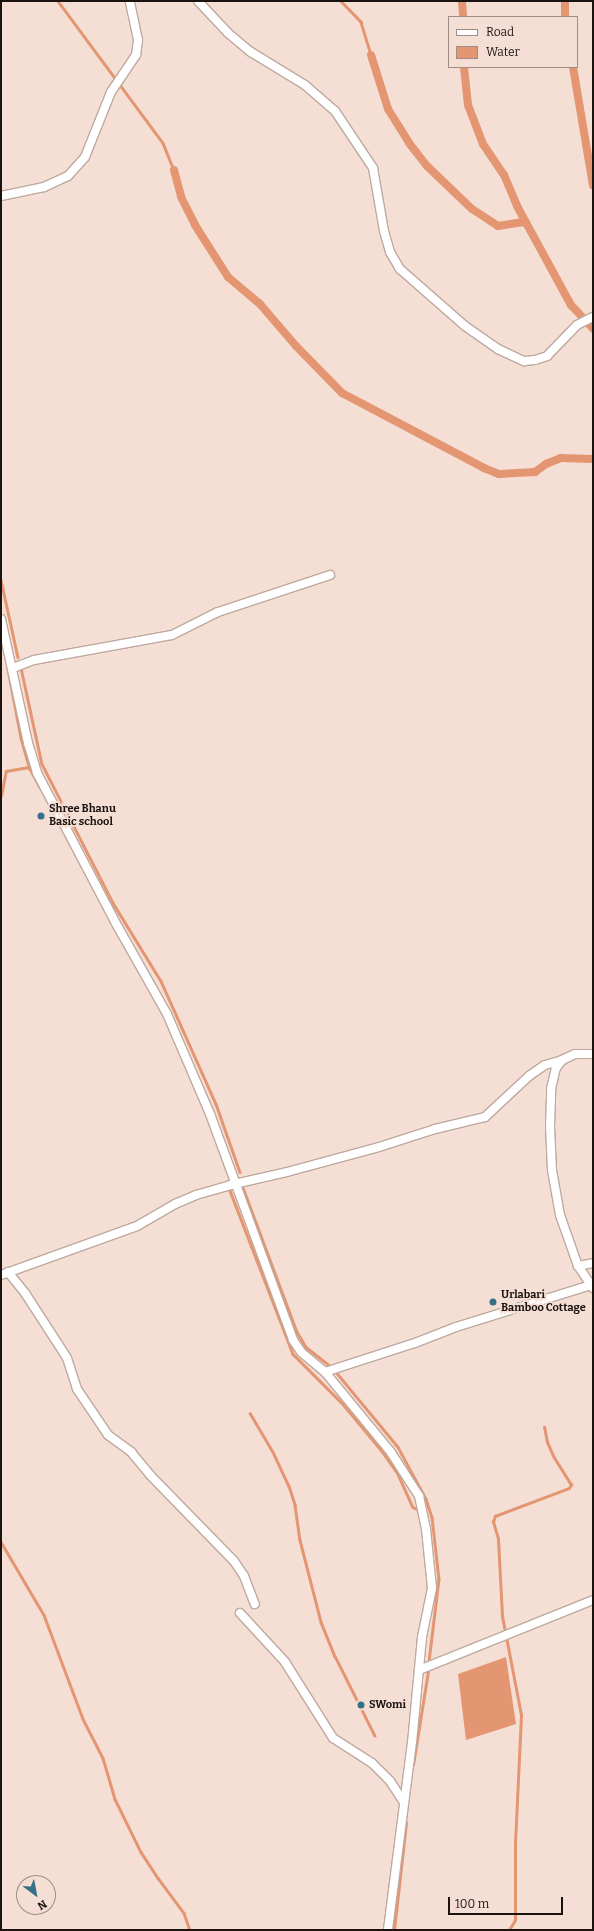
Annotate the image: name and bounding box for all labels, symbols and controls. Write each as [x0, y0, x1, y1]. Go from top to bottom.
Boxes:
legend [448, 16, 578, 68]
text: Road [486, 25, 514, 39]
text: Water [486, 45, 520, 59]
place label: Shree Bhanu Basic school [49, 803, 116, 829]
marker: Shree Bhanu Basic school [36, 811, 46, 821]
place label: Urlabari Bamboo Cottage [501, 1289, 586, 1315]
marker: Urlabari Bamboo Cottage [488, 1297, 498, 1307]
place label: SWomi [369, 1698, 406, 1712]
marker: SWomi [356, 1700, 366, 1710]
north arrow [16, 1875, 56, 1915]
scale bar [450, 1889, 565, 1915]
text: N [35, 1897, 49, 1913]
text: 100 m [455, 1897, 489, 1911]

